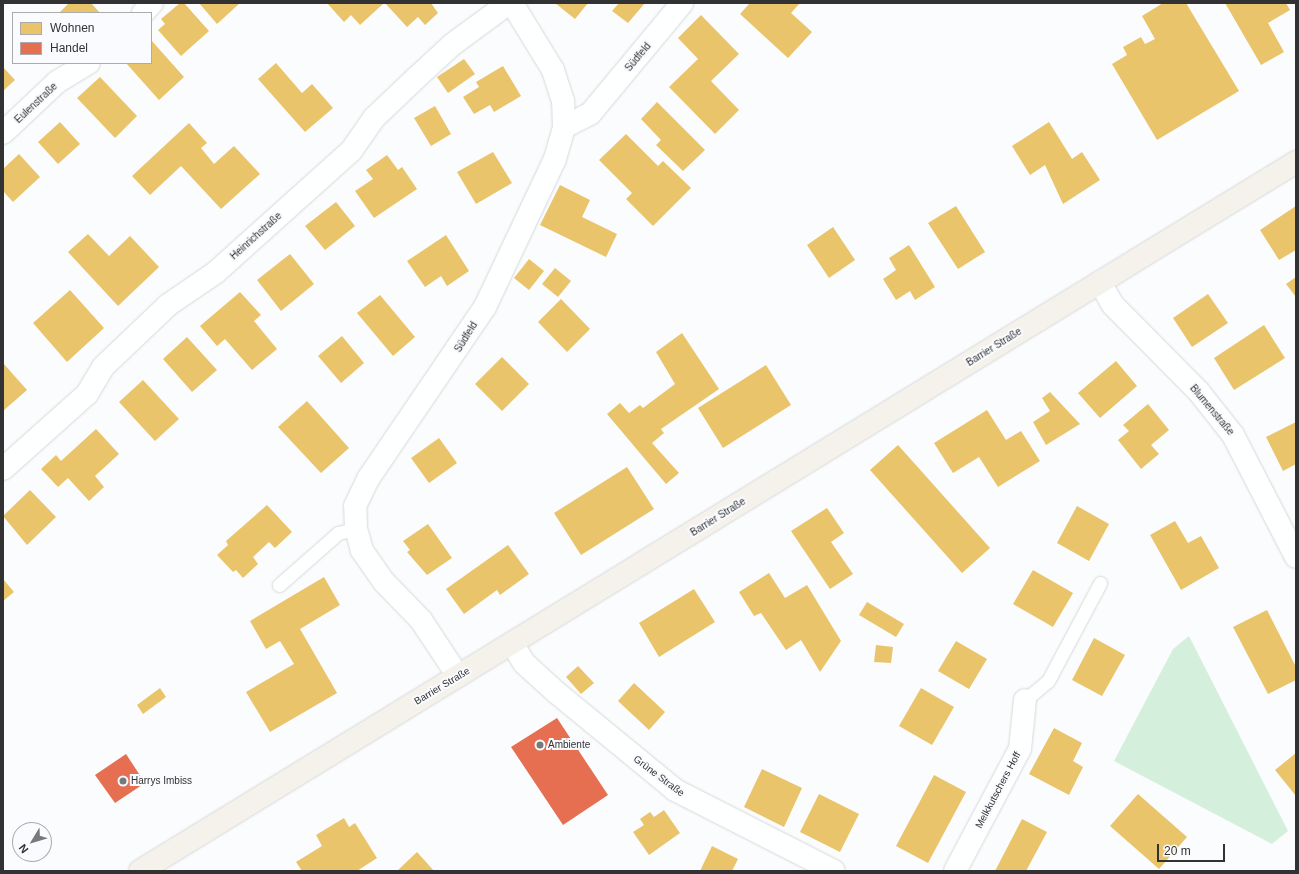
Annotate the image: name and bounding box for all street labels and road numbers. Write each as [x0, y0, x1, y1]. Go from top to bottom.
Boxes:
street label: Südfeld [623, 40, 653, 74]
street label: Eulenstraße [12, 80, 60, 126]
street label: Heinrichstraße [228, 210, 284, 262]
street label: Südfeld [452, 319, 480, 355]
street label: Barrier Straße [964, 325, 1024, 369]
street label: Blumenstraße [1187, 382, 1237, 438]
street label: Barrier Straße [688, 495, 748, 539]
street label: Barrier Straße [412, 665, 472, 707]
street label: Melkkutschers Hoff [973, 750, 1023, 830]
street label: Grüne Straße [631, 753, 687, 799]

